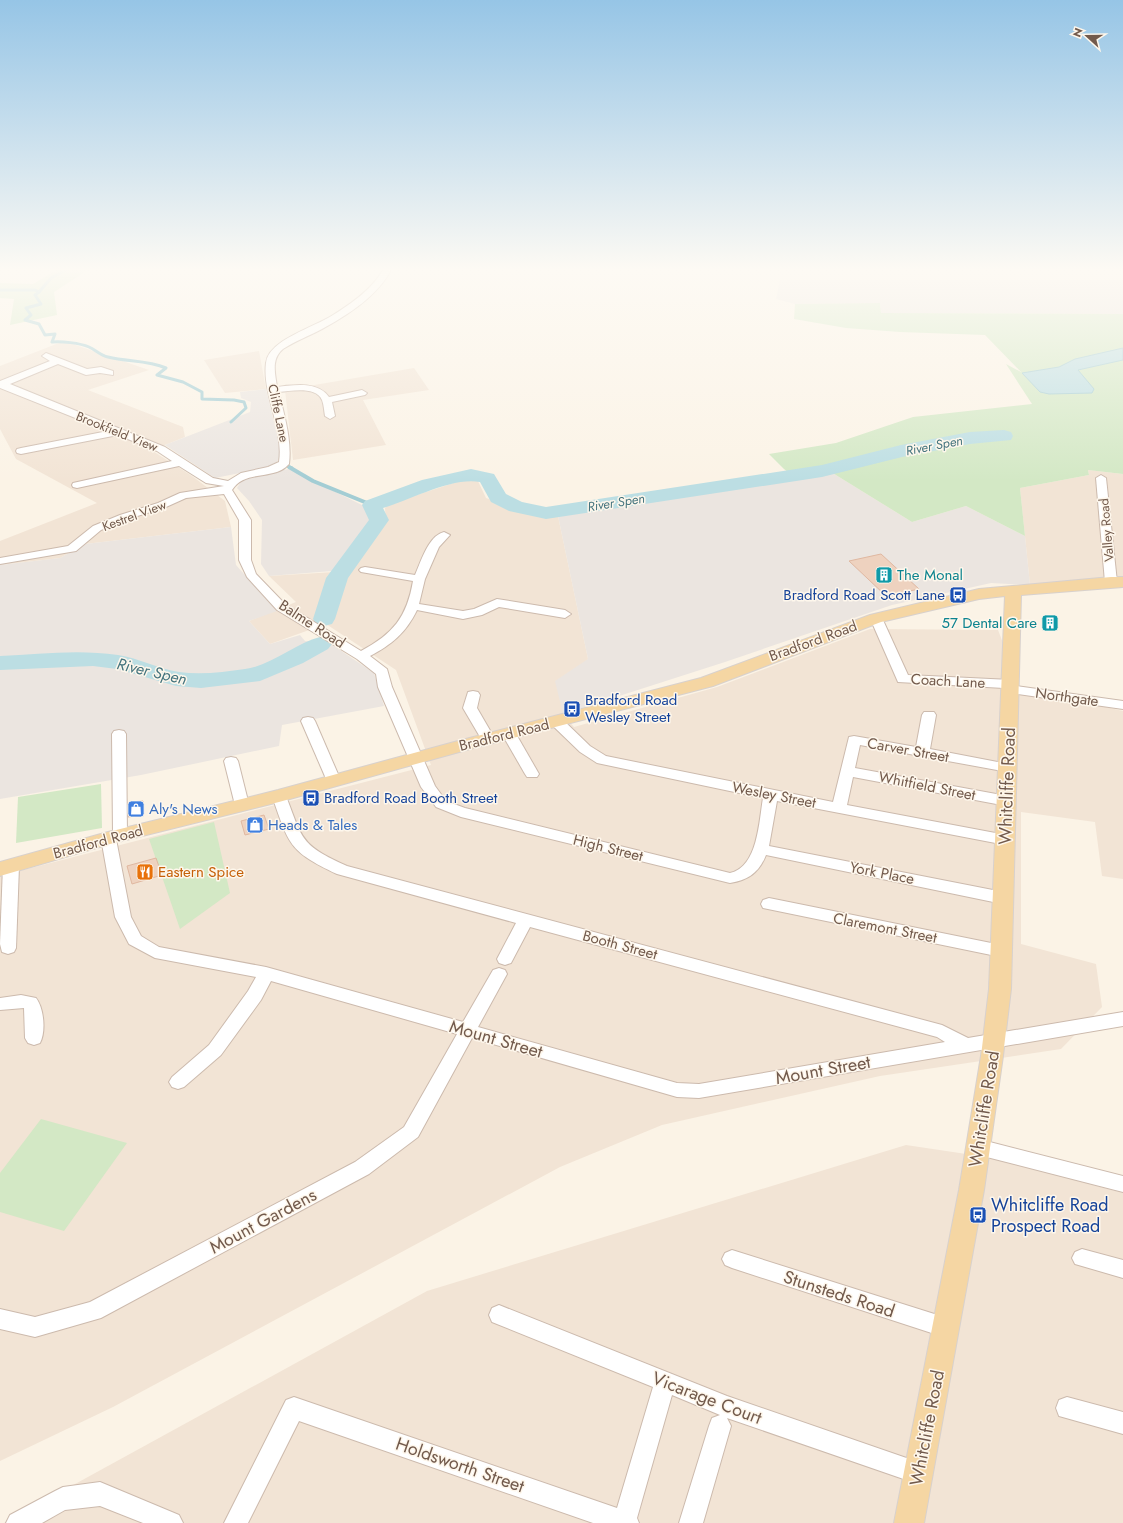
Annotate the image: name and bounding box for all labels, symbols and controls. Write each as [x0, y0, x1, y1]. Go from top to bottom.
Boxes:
north arrow [1067, 16, 1107, 56]
text: N [1069, 25, 1087, 39]
street label: Cliffe Lane [263, 382, 294, 444]
street label: Brookfield View [73, 406, 161, 457]
water label: River Spen [904, 431, 965, 460]
water label: River Spen [586, 489, 646, 516]
street label: Kestrel View [99, 495, 169, 536]
street label: Valley Road [1094, 497, 1119, 563]
place label: The Monal [897, 564, 963, 586]
building icon: The Monal [874, 565, 894, 585]
place label: Bradford Road Scott Lane [783, 584, 945, 606]
bus stop icon: Bradford Road Scott Lane [948, 585, 968, 605]
street label: Balme Road [274, 594, 350, 654]
place label: 57 Dental Care [941, 612, 1037, 634]
building icon: 57 Dental Care [1040, 613, 1060, 633]
street label: Bradford Road [766, 615, 860, 667]
water label: River Spen [115, 652, 189, 691]
street label: Coach Lane [910, 668, 986, 694]
street label: Northgate [1034, 682, 1100, 712]
place label: Bradford Road Wesley Street [585, 689, 677, 728]
bus stop icon: Bradford Road Wesley Street [562, 699, 582, 719]
street label: Bradford Road [457, 713, 551, 757]
street label: Whitcliffe Road [992, 727, 1022, 845]
street label: Carver Street [865, 732, 951, 768]
street label: Whitfield Street [877, 766, 978, 806]
street label: Wesley Street [730, 776, 818, 814]
place label: Bradford Road Booth Street [324, 787, 498, 809]
bus stop icon: Bradford Road Booth Street [301, 788, 321, 808]
place label: Aly's News [149, 798, 218, 820]
shop icon: Aly's News [126, 799, 146, 819]
place label: Heads & Tales [268, 814, 357, 836]
shop icon: Heads & Tales [245, 815, 265, 835]
street label: Bradford Road [51, 819, 145, 865]
street label: High Street [571, 829, 646, 867]
street label: York Place [848, 856, 916, 890]
place label: Eastern Spice [158, 861, 244, 883]
restaurant icon: Eastern Spice [135, 862, 155, 882]
street label: Claremont Street [831, 907, 939, 949]
street label: Booth Street [580, 924, 660, 966]
street label: Mount Street [446, 1013, 546, 1065]
street label: Mount Street [773, 1049, 873, 1091]
street label: Whitcliffe Road [962, 1049, 1006, 1169]
street label: Mount Gardens [205, 1182, 321, 1260]
place label: Whitcliffe Road Prospect Road [991, 1192, 1109, 1239]
bus stop icon: Whitcliffe Road Prospect Road [968, 1205, 988, 1225]
street label: Stunsteds Road [780, 1264, 898, 1324]
street label: Vicarage Court [648, 1365, 766, 1431]
street label: Whitcliffe Road [903, 1368, 951, 1488]
street label: Holdsworth Street [392, 1431, 528, 1499]

